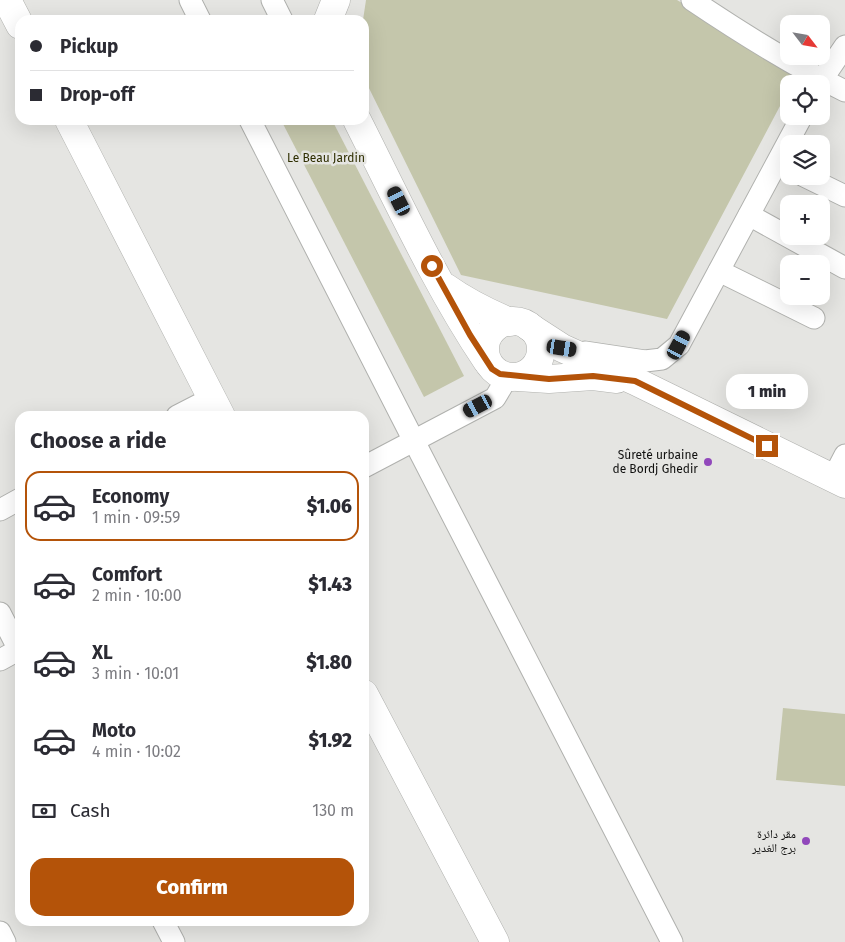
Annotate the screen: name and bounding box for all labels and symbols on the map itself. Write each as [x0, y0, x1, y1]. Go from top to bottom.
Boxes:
north arrow [780, 15, 830, 65]
park label: Le Beau Jardin [287, 151, 365, 165]
car [385, 184, 412, 218]
route start [421, 255, 443, 277]
car [665, 328, 692, 362]
car [546, 338, 577, 358]
callout: 1 min [726, 374, 808, 408]
car [461, 392, 494, 420]
route end [756, 435, 778, 457]
place label: Sûreté urbaine de Bordj Ghedir [612, 448, 698, 476]
marker: Sûreté urbaine de Bordj Ghedir [702, 456, 714, 468]
place label: مقر دائرة برج الغدير [751, 827, 796, 855]
marker: مقر دائرة برج الغدير [800, 835, 812, 847]

